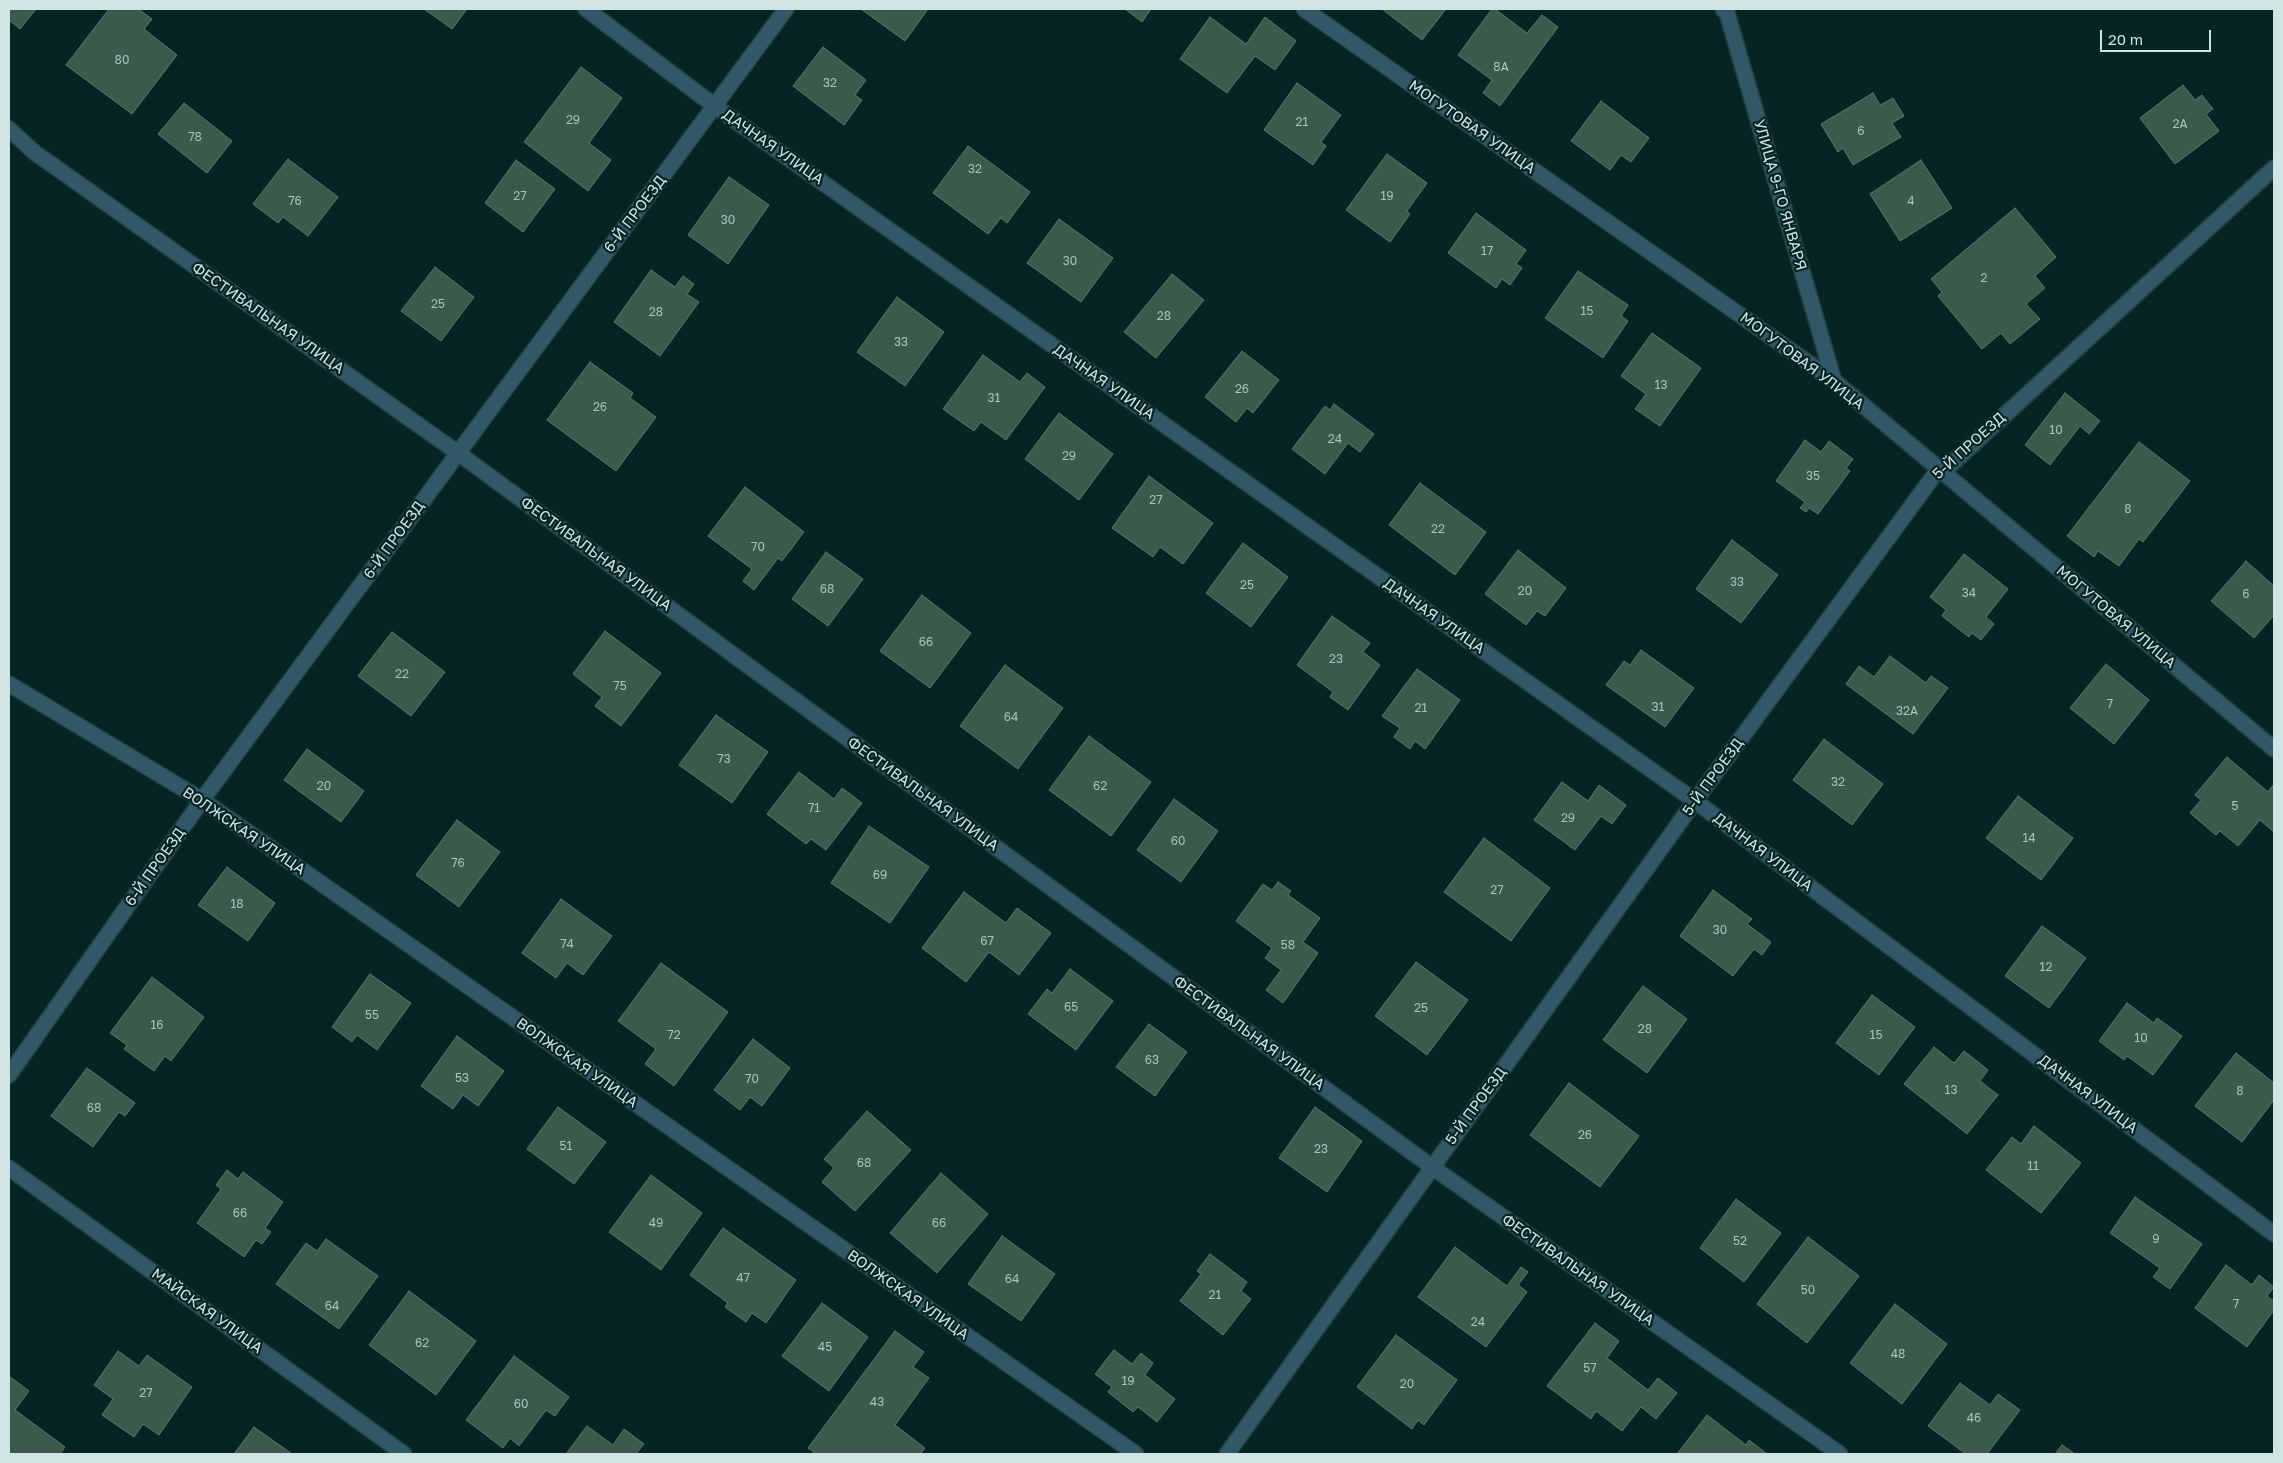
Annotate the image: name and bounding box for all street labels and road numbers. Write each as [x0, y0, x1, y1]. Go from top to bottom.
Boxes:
street label: МОГУТОВАЯ УЛИЦА [1405, 77, 1539, 177]
street label: ДАЧНАЯ УЛИЦА [719, 105, 827, 189]
street label: УЛИЦА 9-ГО ЯНВАРЯ [1750, 117, 1810, 273]
street label: 6-Й ПРОЕЗД [600, 172, 670, 256]
street label: ФЕСТИВАЛЬНАЯ УЛИЦА [188, 258, 348, 378]
street label: МОГУТОВАЯ УЛИЦА [1737, 309, 1867, 413]
street label: ДАЧНАЯ УЛИЦА [1050, 340, 1158, 424]
street label: 5-Й ПРОЕЗД [1929, 409, 2009, 483]
street label: ФЕСТИВАЛЬНАЯ УЛИЦА [517, 493, 675, 615]
street label: 6-Й ПРОЕЗД [360, 498, 428, 582]
street label: МОГУТОВАЯ УЛИЦА [2053, 562, 2179, 672]
street label: ДАЧНАЯ УЛИЦА [1380, 574, 1488, 658]
street label: ФЕСТИВАЛЬНАЯ УЛИЦА [844, 733, 1002, 855]
street label: 5-Й ПРОЕЗД [1679, 735, 1747, 819]
street label: ВОЛЖСКАЯ УЛИЦА [179, 783, 309, 879]
street label: ДАЧНАЯ УЛИЦА [1710, 809, 1816, 895]
street label: 6-Й ПРОЕЗД [121, 824, 189, 910]
street label: ФЕСТИВАЛЬНАЯ УЛИЦА [1170, 972, 1328, 1094]
street label: ВОЛЖСКАЯ УЛИЦА [513, 1014, 641, 1112]
street label: ДАЧНАЯ УЛИЦА [2035, 1051, 2141, 1137]
street label: 5-Й ПРОЕЗД [1442, 1064, 1510, 1148]
street label: ФЕСТИВАЛЬНАЯ УЛИЦА [1498, 1210, 1658, 1330]
street label: ВОЛЖСКАЯ УЛИЦА [844, 1246, 972, 1344]
street label: МАЙСКАЯ УЛИЦА [148, 1265, 266, 1357]

